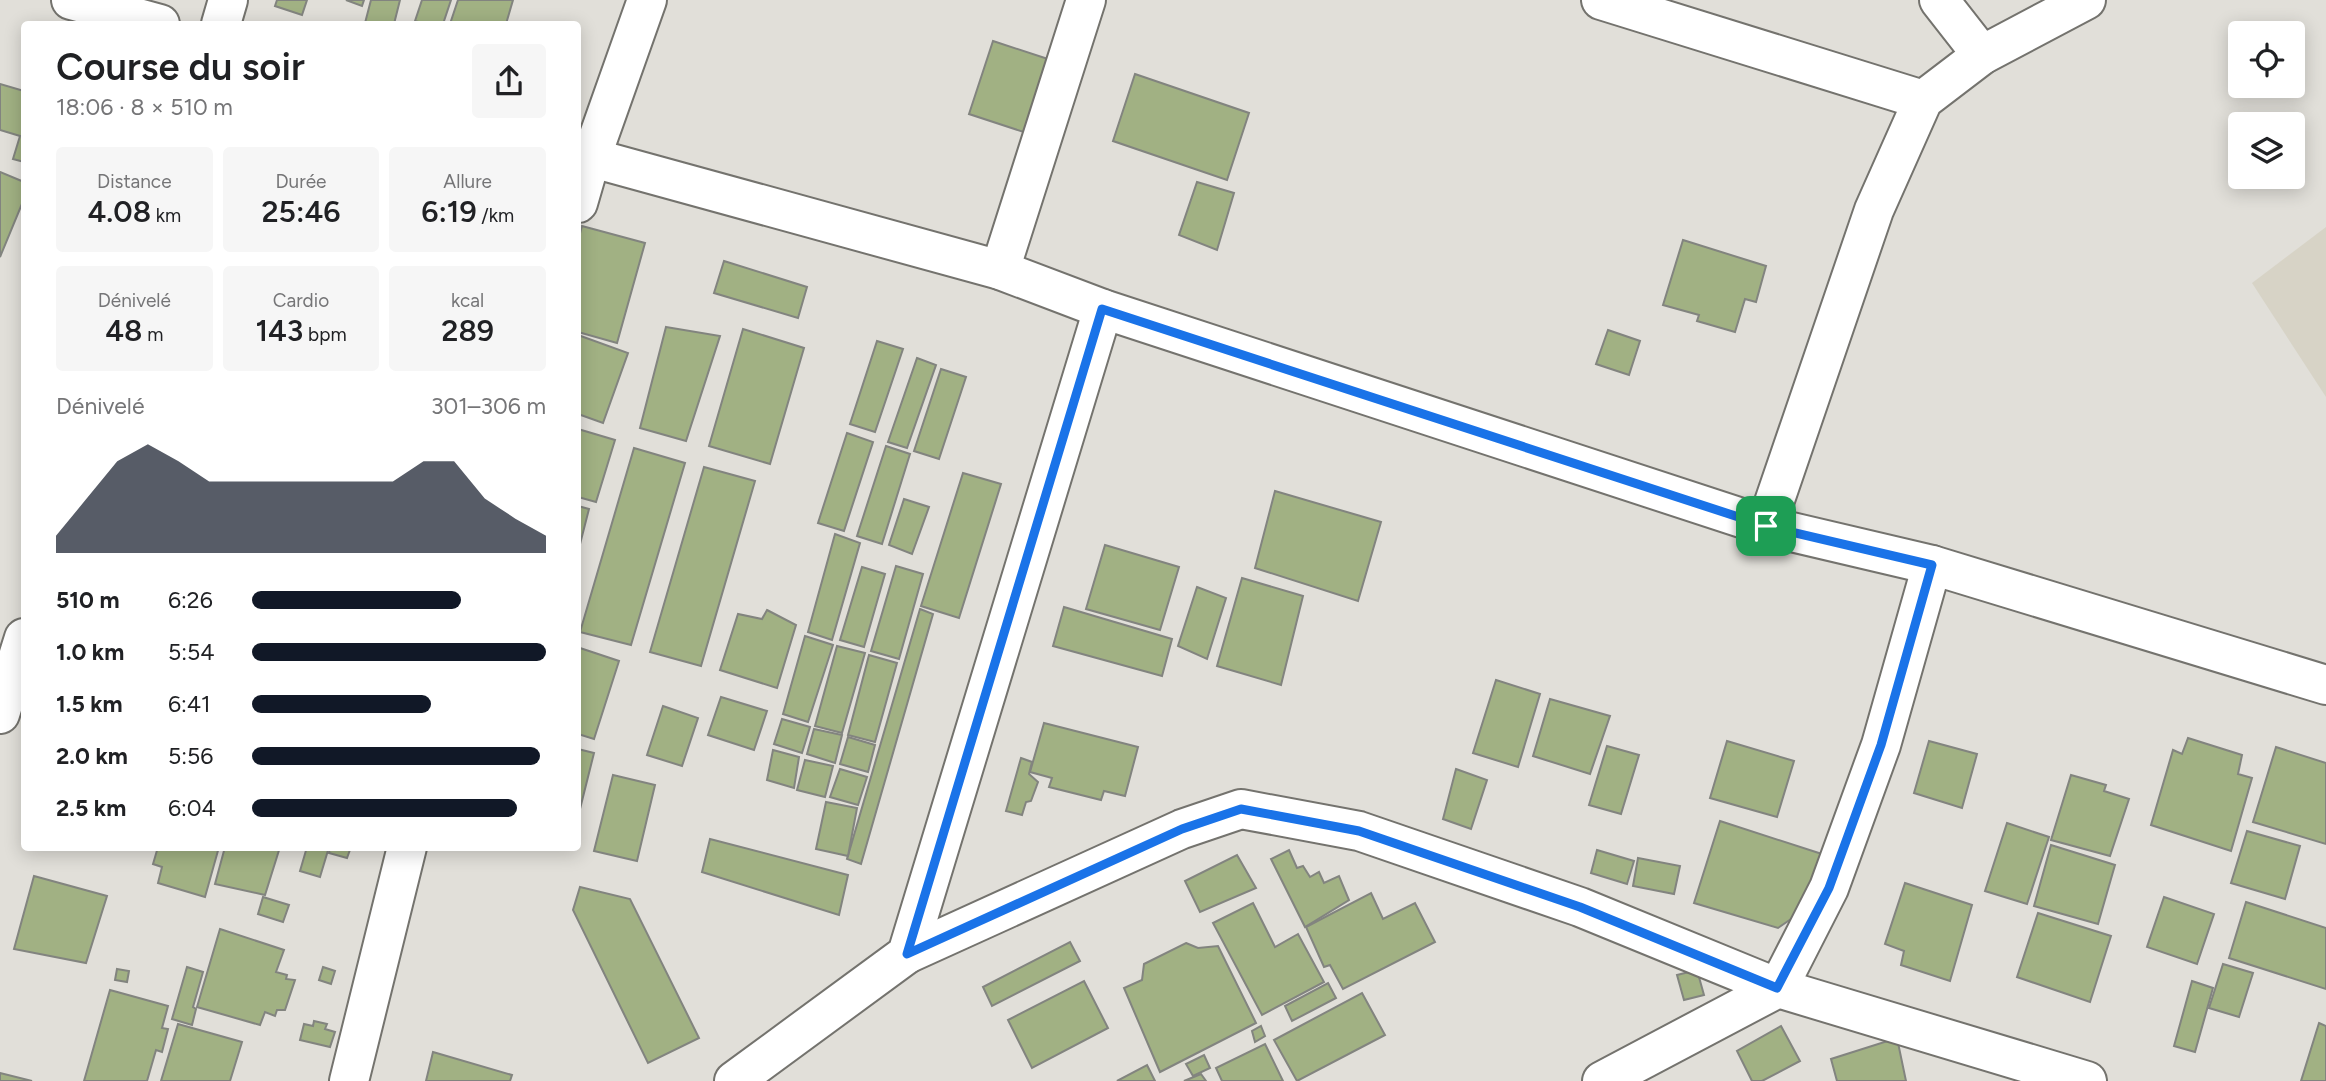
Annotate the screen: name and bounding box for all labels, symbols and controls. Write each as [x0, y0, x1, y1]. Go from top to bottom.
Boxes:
map controls [2228, 21, 2305, 189]
button: locate [2228, 21, 2305, 98]
text: Course du soir [56, 44, 305, 90]
button: share [472, 44, 546, 118]
text: 18:06 · 8 × 510 m [56, 93, 233, 121]
button: layers [2228, 112, 2305, 189]
text: Distance [97, 170, 172, 193]
text: Durée [276, 170, 326, 193]
text: Allure [443, 170, 492, 193]
text: 4.08 [88, 193, 151, 230]
text: 25:46 [261, 193, 340, 230]
text: 6:19 [421, 193, 477, 230]
text: km [151, 204, 181, 227]
text: /km [477, 204, 514, 227]
text: Dénivelé [98, 289, 171, 312]
text: Cardio [273, 289, 329, 312]
text: kcal [451, 289, 484, 312]
text: 48 [105, 312, 143, 349]
text: 143 [255, 312, 303, 349]
text: 289 [441, 312, 494, 349]
text: m [143, 323, 163, 346]
text: bpm [303, 323, 347, 346]
text: Dénivelé [56, 392, 144, 420]
text: 301–306 m [431, 392, 546, 420]
pin [1736, 496, 1796, 556]
icon: arrive [1747, 507, 1785, 545]
text: 510 m [56, 586, 120, 614]
text: 6:26 [168, 586, 213, 614]
text: 1.0 km [56, 638, 124, 666]
text: 5:54 [168, 638, 215, 666]
text: 1.5 km [56, 690, 123, 718]
text: 6:41 [168, 690, 211, 718]
text: 2.0 km [56, 742, 128, 770]
text: 5:56 [168, 742, 213, 770]
text: 2.5 km [56, 794, 126, 822]
text: 6:04 [168, 794, 216, 822]

